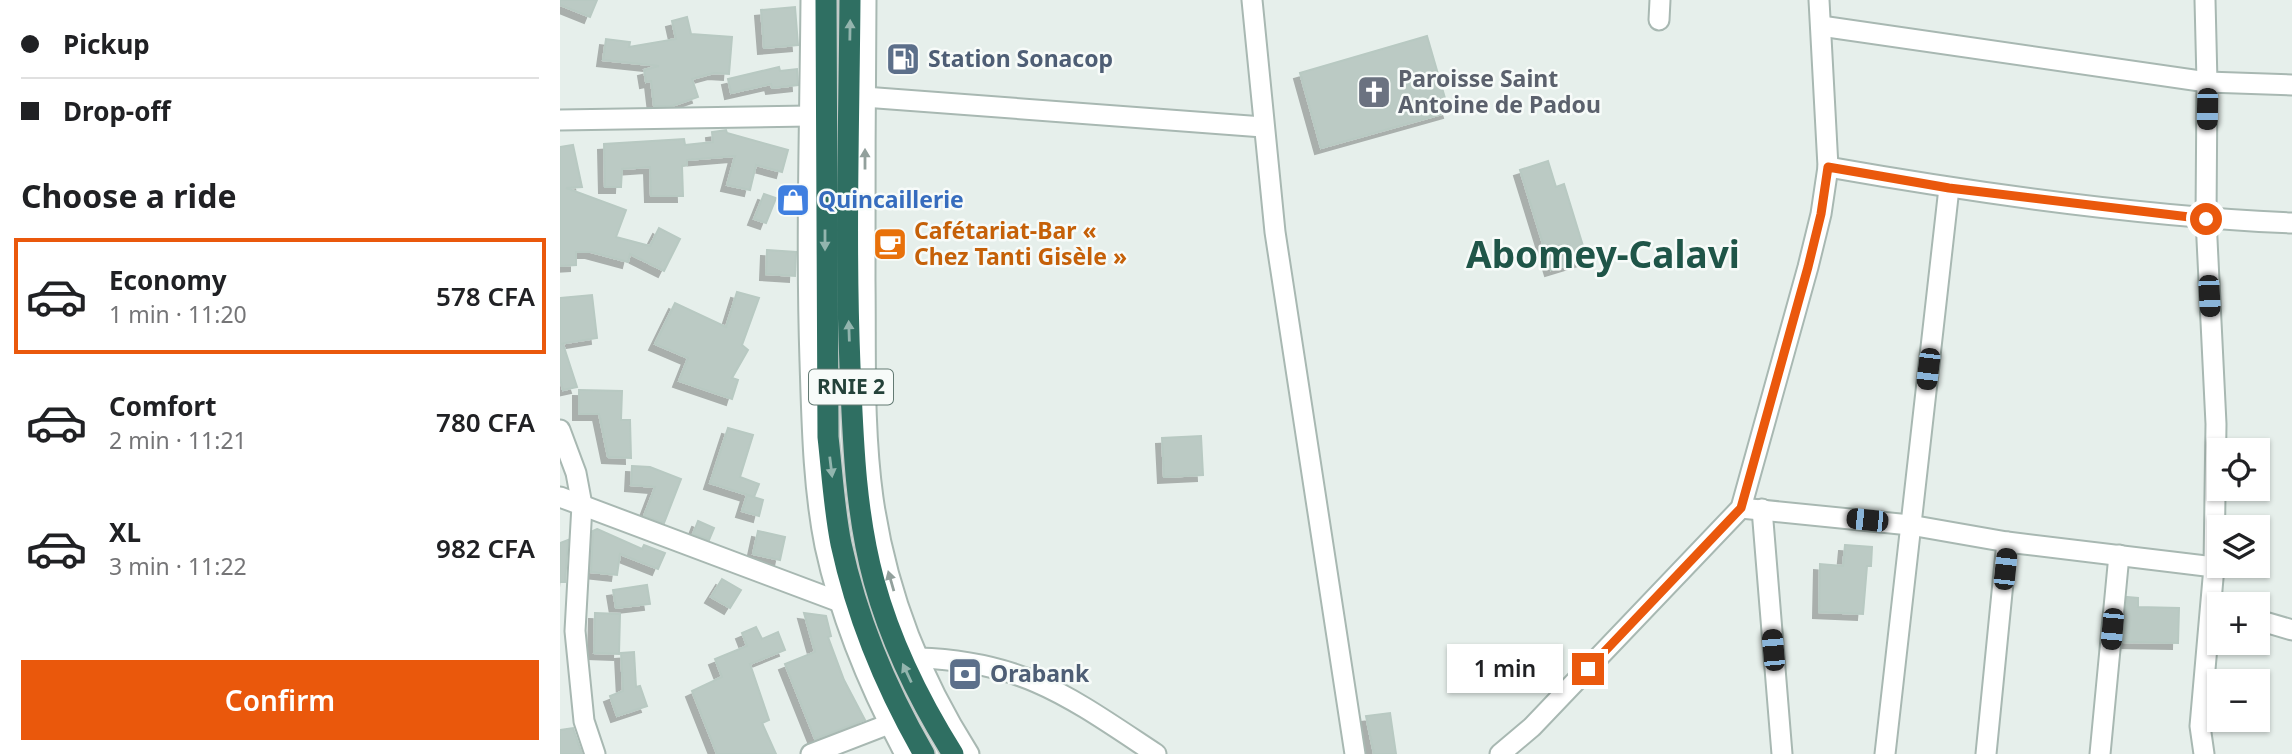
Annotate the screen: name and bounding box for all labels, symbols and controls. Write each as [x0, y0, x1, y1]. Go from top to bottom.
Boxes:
one-way arrow [844, 19, 855, 41]
text: Pickup [63, 26, 150, 62]
fuel station icon: Station Sonacop [884, 40, 922, 78]
place label: Station Sonacop [928, 42, 1113, 74]
place label: Paroisse Saint Antoine de Padou [1398, 62, 1601, 120]
church icon: Paroisse Saint Antoine de Padou [1355, 73, 1393, 111]
car [2197, 88, 2218, 130]
text: Drop-off [63, 93, 170, 129]
one-way arrow [859, 148, 871, 170]
text: Choose a ride [21, 174, 237, 217]
shop icon: Quincaillerie [774, 181, 812, 219]
place label: Quincaillerie [818, 183, 964, 215]
route start [2190, 203, 2222, 235]
place label: Cafétariat-Bar « Chez Tanti Gisèle » [914, 214, 1127, 272]
cafe icon: Cafétariat-Bar « Chez Tanti Gisèle » [871, 225, 909, 263]
district label: Abomey-Calavi [1466, 228, 1740, 279]
one-way arrow [819, 229, 831, 251]
text: Economy [109, 262, 227, 298]
icon: car [25, 265, 88, 328]
car [2198, 274, 2221, 318]
text: 578 CFA [436, 278, 535, 314]
text: 1 min · 11:20 [109, 298, 247, 330]
one-way arrow [843, 320, 854, 342]
car [1916, 347, 1941, 391]
road number: RNIE 2 [809, 370, 893, 404]
text: Comfort [109, 388, 217, 424]
icon: car [25, 391, 88, 454]
text: 780 CFA [436, 404, 535, 440]
text: 2 min · 11:21 [109, 424, 247, 456]
map controls [2207, 438, 2270, 732]
button: locate [2207, 438, 2270, 501]
one-way arrow [826, 456, 837, 478]
car [1846, 507, 1889, 533]
text: XL [109, 514, 141, 550]
button: layers [2207, 515, 2270, 578]
icon: car [25, 517, 88, 580]
text: 982 CFA [436, 530, 535, 566]
car [1993, 547, 2018, 591]
text: 3 min · 11:22 [109, 550, 247, 582]
one-way arrow [886, 570, 896, 591]
button: + [2207, 592, 2270, 655]
car [2100, 607, 2125, 651]
car [1761, 628, 1786, 672]
callout: 1 min [1448, 644, 1564, 694]
text: 1 min [1474, 652, 1536, 684]
route end [1572, 653, 1604, 685]
bank icon: Orabank [946, 655, 984, 693]
place label: Orabank [990, 657, 1090, 689]
button: Confirm [21, 660, 539, 740]
one-way arrow [902, 663, 913, 683]
button: − [2207, 669, 2270, 732]

